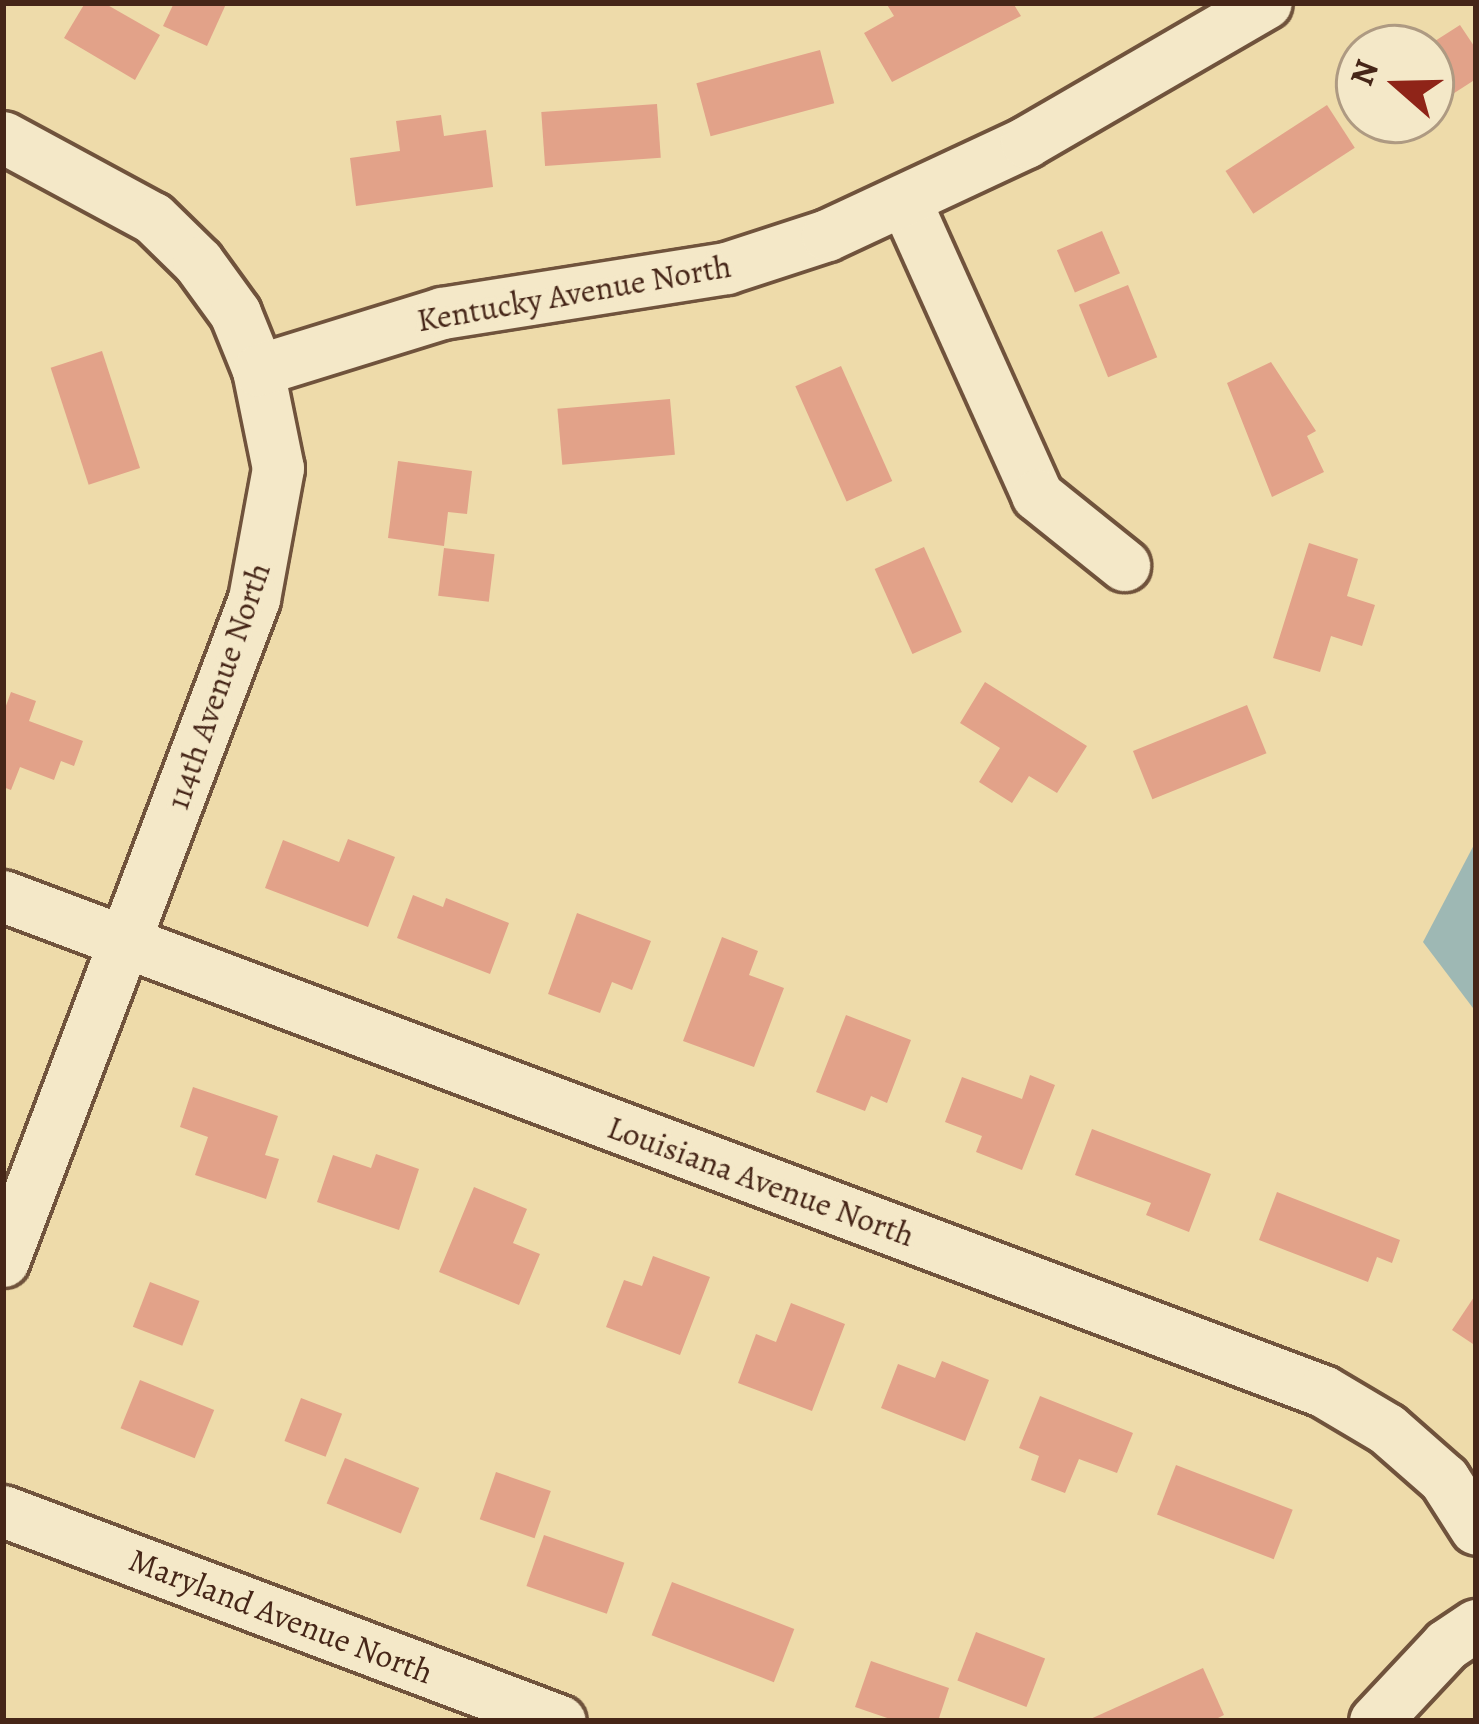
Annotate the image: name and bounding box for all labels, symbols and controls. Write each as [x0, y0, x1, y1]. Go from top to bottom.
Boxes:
north arrow [1335, 24, 1455, 144]
text: N [1338, 54, 1389, 92]
street label: Kentucky Avenue North [414, 246, 734, 340]
street label: 114th Avenue North [157, 558, 279, 814]
street label: Louisiana Avenue North [602, 1107, 920, 1255]
street label: Maryland Avenue North [124, 1540, 438, 1692]

